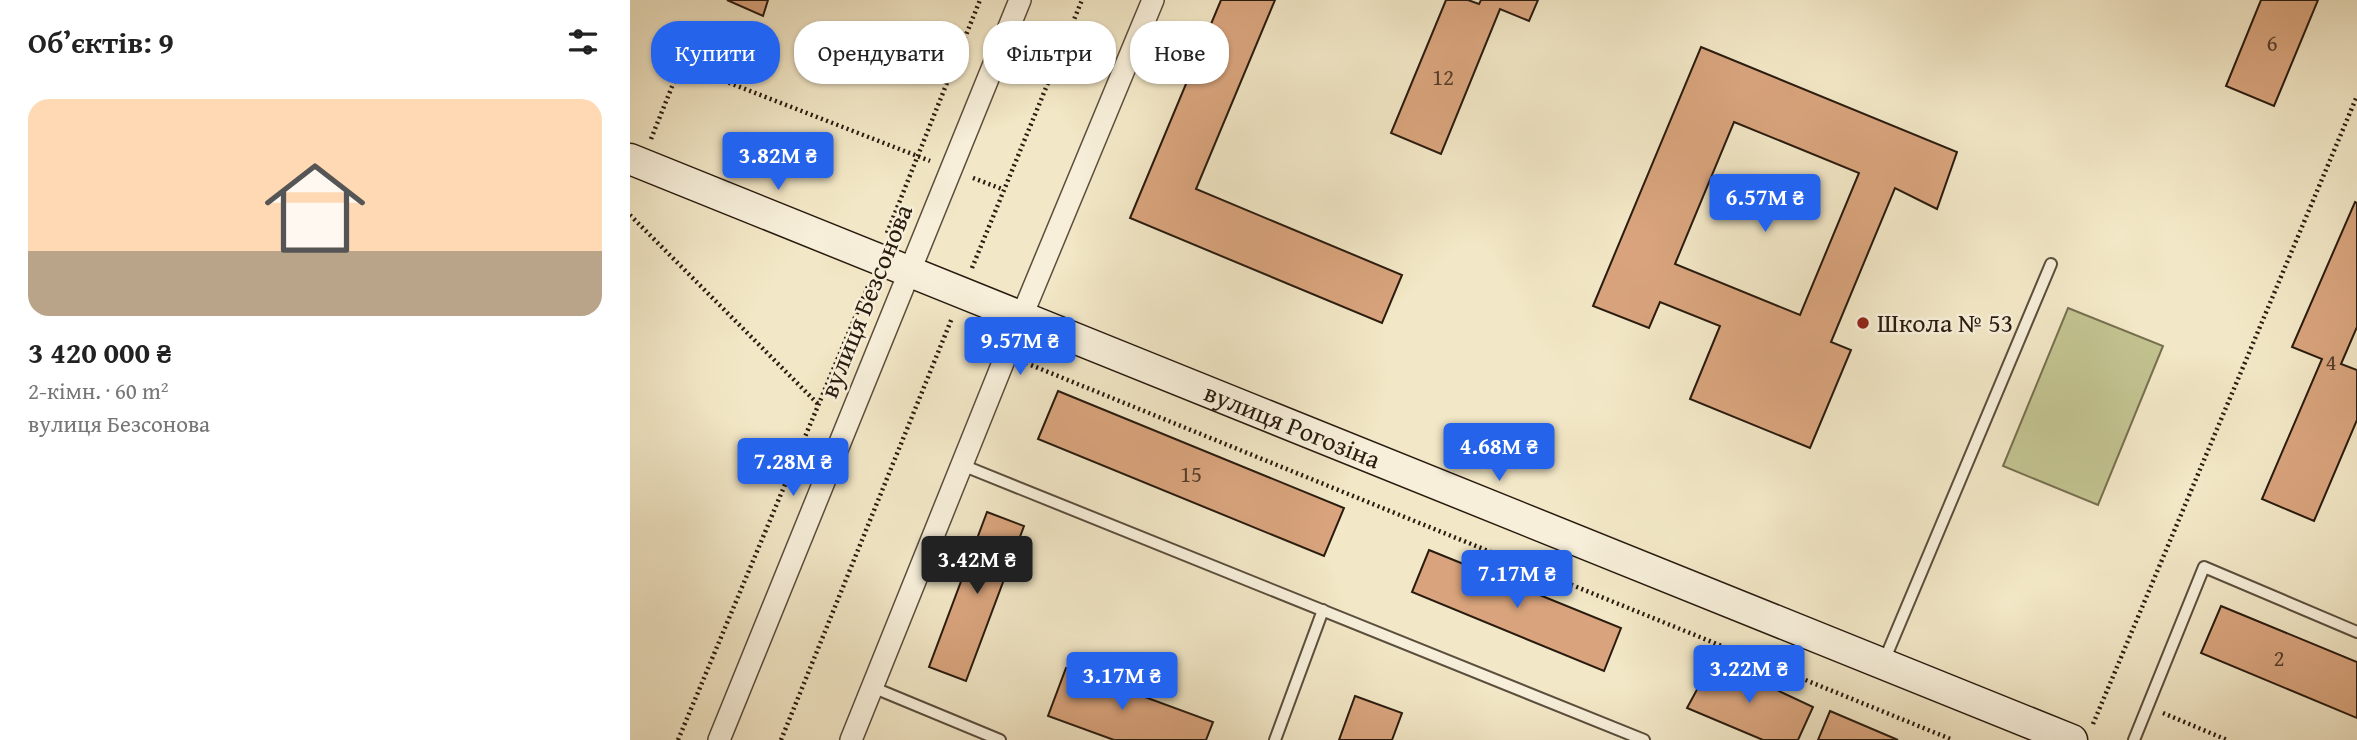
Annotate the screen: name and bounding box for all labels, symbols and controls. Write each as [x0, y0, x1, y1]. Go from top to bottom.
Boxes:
text: Об’єктів: 9 [28, 20, 174, 64]
chip: Купити [651, 21, 780, 84]
chip: Орендувати [794, 21, 969, 84]
chip: Фільтри [983, 21, 1116, 84]
chip: Нове [1130, 21, 1229, 84]
icon: filters [564, 23, 602, 61]
house number: 6 [2266, 26, 2278, 59]
house number: 12 [1432, 60, 1454, 93]
pin: 3.82M ₴ [713, 132, 843, 192]
text: 3.82M ₴ [738, 138, 818, 171]
icon: home [252, 145, 378, 271]
pin: 6.57M ₴ [1700, 174, 1830, 234]
text: 6.57M ₴ [1725, 180, 1805, 213]
street label: вулиця Безсонова [809, 198, 922, 404]
place label: Школа № 53 [1877, 303, 2013, 342]
marker: Школа № 53 [1855, 315, 1871, 331]
pin: 9.57M ₴ [955, 318, 1085, 377]
text: 9.57M ₴ [980, 323, 1060, 356]
text: 3 420 000 ₴ [28, 330, 172, 374]
house number: 4 [2325, 345, 2337, 378]
street label: вулиця Рогозіна [1198, 372, 1387, 479]
text: 2-кімн. · 60 m² [28, 374, 169, 407]
text: вулиця Безсонова [28, 407, 210, 440]
pin: 4.68M ₴ [1434, 424, 1564, 483]
text: 4.68M ₴ [1459, 429, 1539, 462]
pin: 7.28M ₴ [728, 438, 858, 498]
text: 7.28M ₴ [753, 444, 833, 477]
house number: 15 [1180, 457, 1202, 490]
pin: 3.42M ₴ [912, 536, 1042, 596]
text: 3.42M ₴ [937, 542, 1017, 575]
pin: 7.17M ₴ [1452, 550, 1582, 610]
text: 7.17M ₴ [1477, 556, 1557, 589]
house number: 2 [2273, 641, 2285, 674]
pin: 3.22M ₴ [1684, 646, 1814, 705]
text: 3.22M ₴ [1709, 651, 1789, 684]
pin: 3.17M ₴ [1057, 652, 1187, 712]
text: 3.17M ₴ [1082, 658, 1162, 691]

